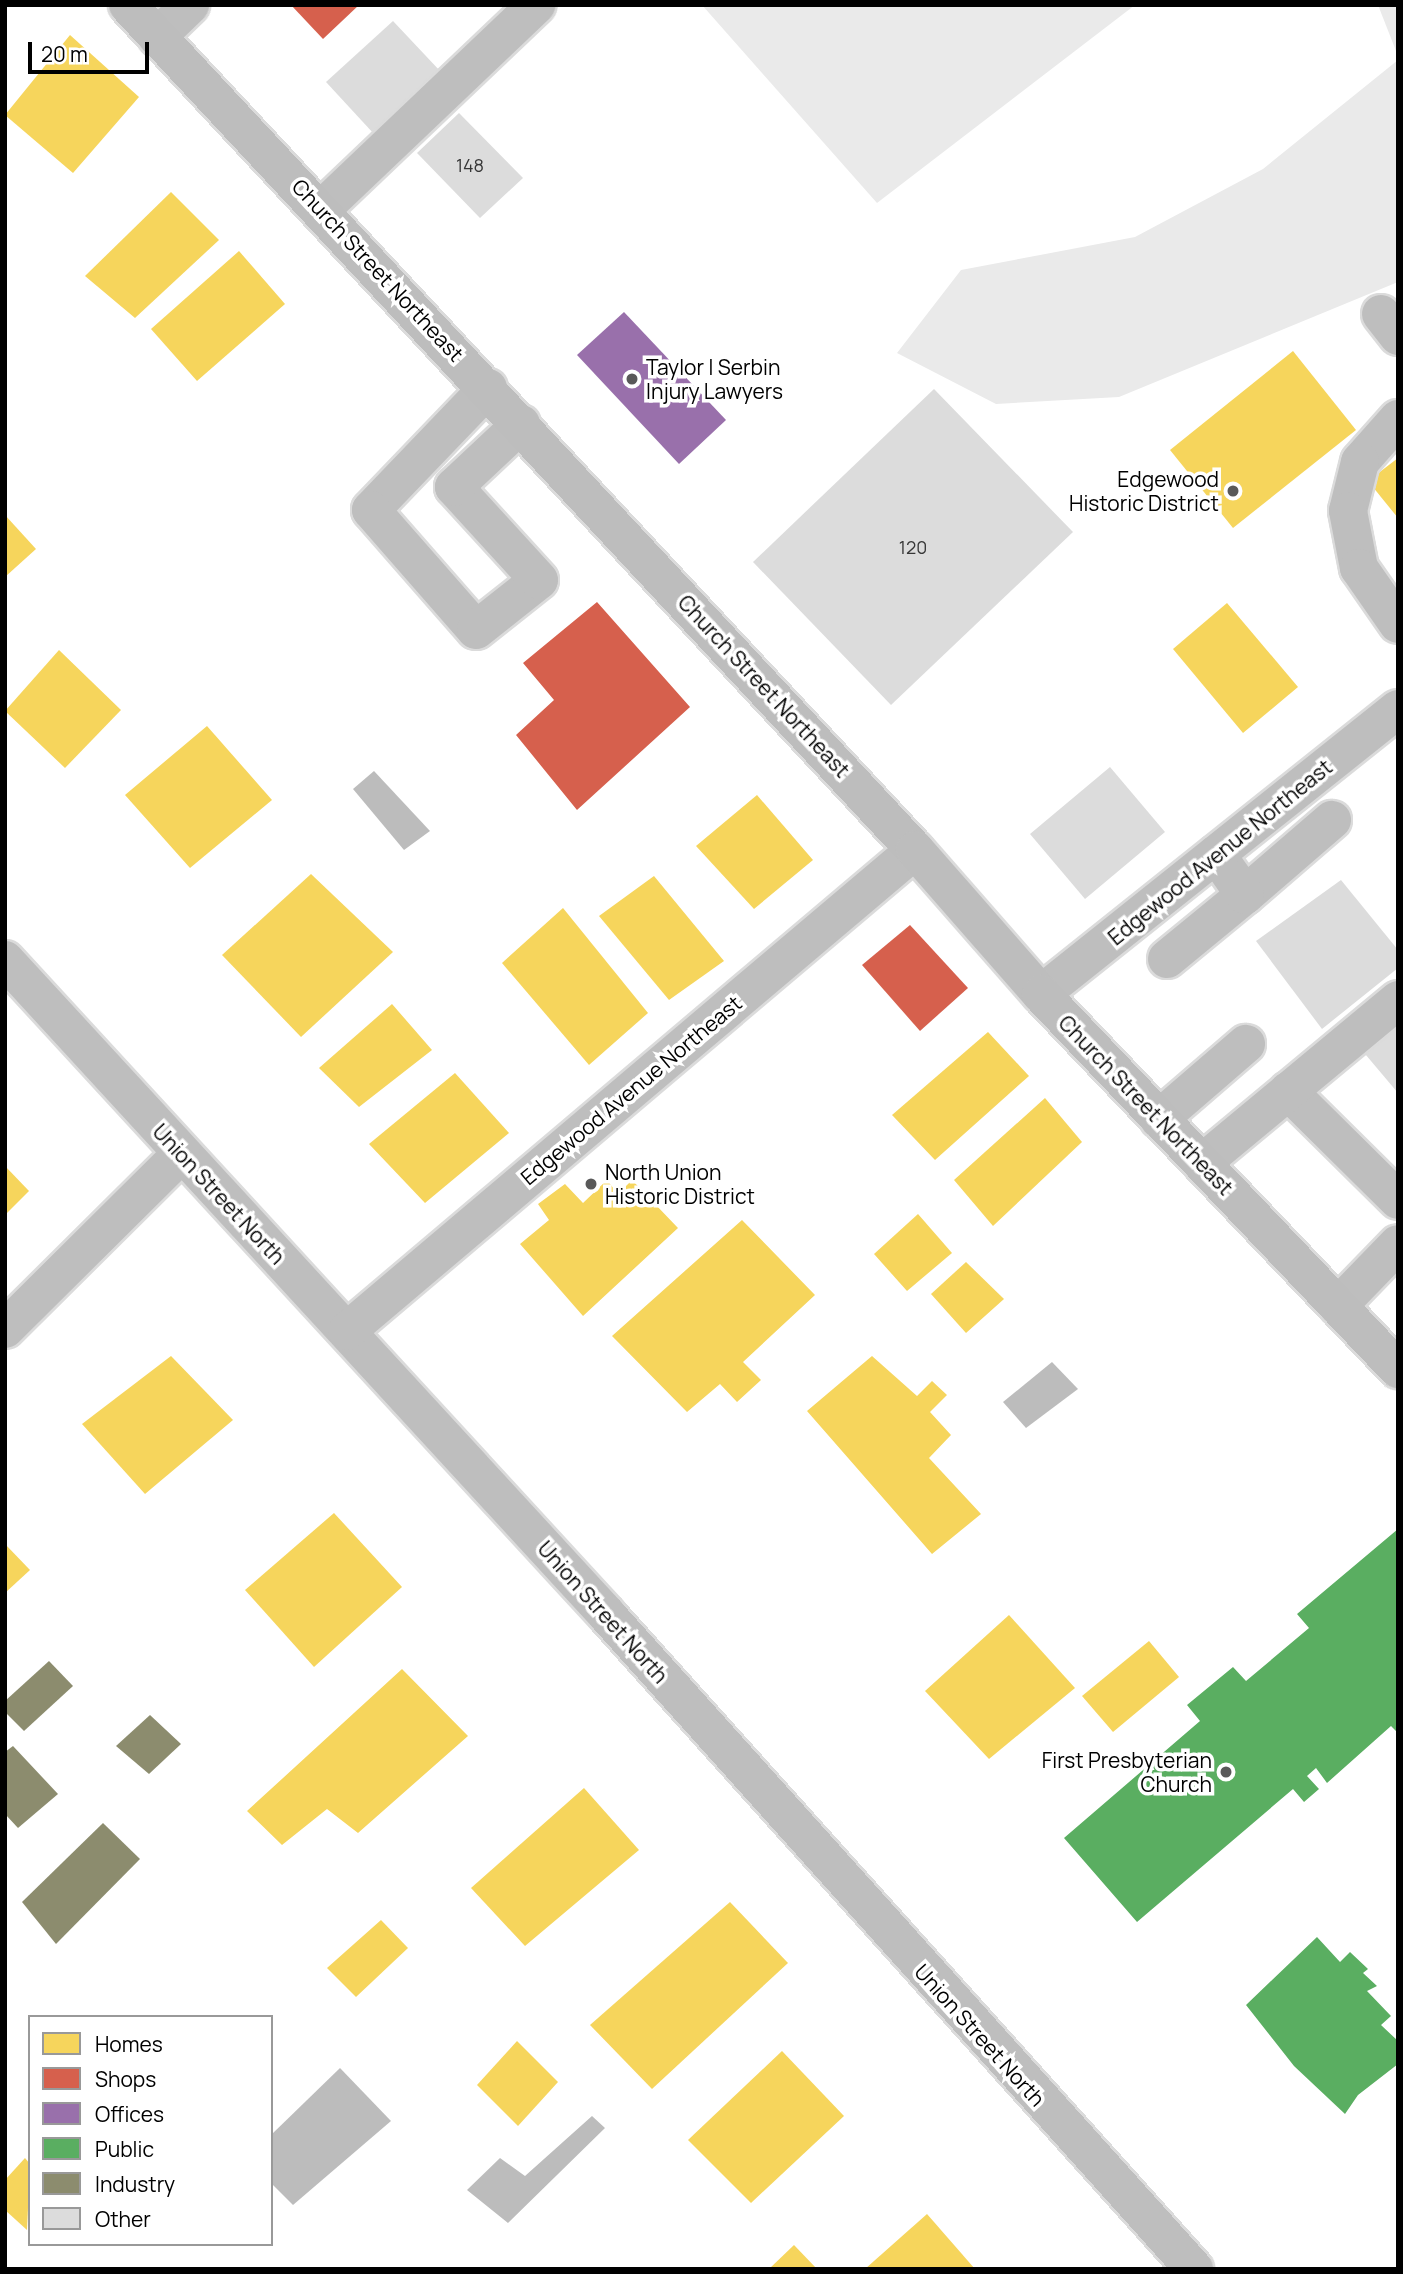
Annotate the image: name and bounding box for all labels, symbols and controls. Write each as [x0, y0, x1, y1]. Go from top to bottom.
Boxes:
scale bar [32, 28, 152, 72]
text: 20 m [41, 40, 88, 68]
house number: 148 [456, 154, 484, 176]
street label: Church Street Northeast [287, 174, 469, 366]
place label: Taylor | Serbin Injury Lawyers [646, 354, 783, 404]
marker: Taylor | Serbin Injury Lawyers [624, 371, 640, 387]
place label: Edgewood Historic District [1069, 466, 1219, 516]
marker: Edgewood Historic District [1225, 483, 1241, 499]
house number: 120 [899, 536, 927, 558]
street label: Church Street Northeast [673, 590, 855, 782]
street label: Edgewood Avenue Northeast [1103, 754, 1337, 950]
street label: Edgewood Avenue Northeast [516, 990, 746, 1190]
street label: Church Street Northeast [1054, 1010, 1238, 1200]
street label: Union Street North [148, 1119, 290, 1269]
place label: North Union Historic District [605, 1159, 755, 1209]
marker: North Union Historic District [583, 1176, 599, 1192]
street label: Union Street North [533, 1536, 673, 1688]
place label: First Presbyterian Church [1042, 1747, 1212, 1797]
marker: First Presbyterian Church [1218, 1764, 1234, 1780]
street label: Union Street North [910, 1959, 1050, 2111]
legend [28, 2015, 273, 2246]
text: Homes [95, 2030, 163, 2058]
text: Shops [95, 2065, 156, 2093]
text: Offices [95, 2100, 164, 2128]
text: Public [95, 2135, 154, 2163]
text: Industry [95, 2170, 175, 2198]
text: Other [95, 2205, 151, 2233]

